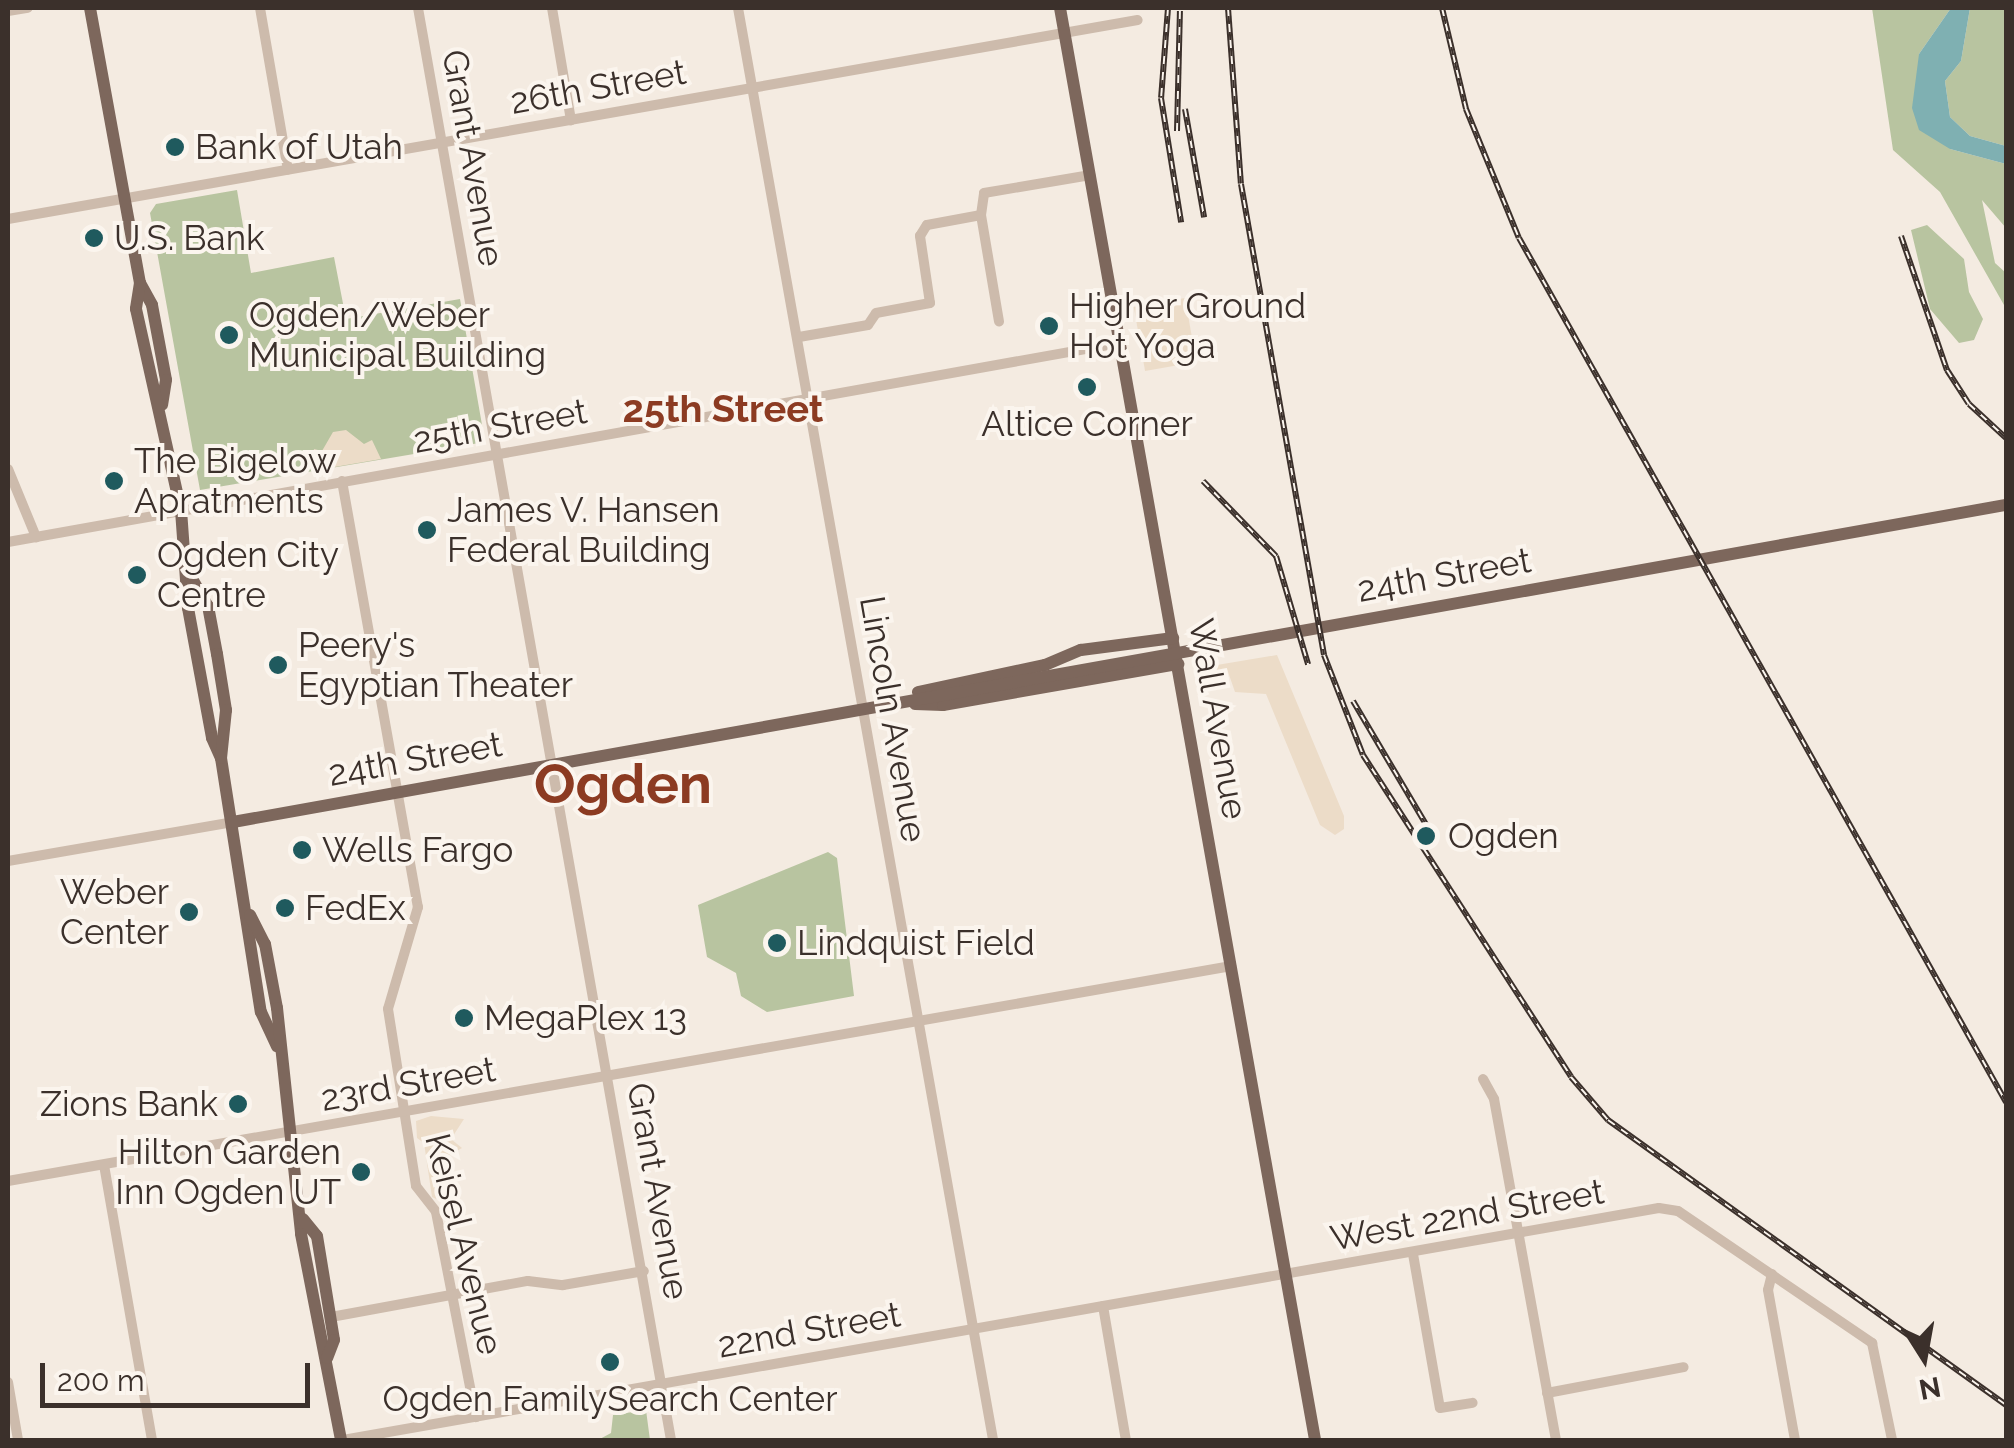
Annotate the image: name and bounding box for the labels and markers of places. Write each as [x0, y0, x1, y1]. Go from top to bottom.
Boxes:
place label: Bank of Utah [195, 126, 404, 168]
marker: Bank of Utah [164, 136, 186, 158]
place label: U.S. Bank [114, 217, 265, 259]
marker: U.S. Bank [83, 227, 105, 249]
place label: Higher Ground Hot Yoga [1069, 285, 1307, 367]
place label: Ogden/Weber Municipal Building [249, 294, 547, 376]
marker: Higher Ground Hot Yoga [1038, 315, 1060, 337]
marker: Ogden/Weber Municipal Building [218, 324, 240, 346]
marker: Altice Corner [1076, 376, 1098, 398]
place label: Altice Corner [981, 403, 1193, 445]
place label: The Bigelow Apratments [134, 440, 336, 522]
marker: The Bigelow Apratments [103, 470, 125, 492]
place label: James V. Hansen Federal Building [447, 489, 721, 571]
marker: James V. Hansen Federal Building [416, 519, 438, 541]
place label: Ogden City Centre [157, 534, 339, 616]
marker: Ogden City Centre [126, 564, 148, 586]
place label: Peery's Egyptian Theater [298, 624, 574, 706]
marker: Peery's Egyptian Theater [267, 654, 289, 676]
place label: Ogden [1448, 815, 1559, 857]
marker: Ogden [1413, 823, 1439, 849]
place label: Wells Fargo [322, 829, 513, 871]
marker: Wells Fargo [291, 839, 313, 861]
place label: Weber Center [60, 871, 169, 953]
place label: FedEx [305, 887, 406, 929]
marker: FedEx [274, 897, 296, 919]
marker: Weber Center [178, 901, 200, 923]
place label: Lindquist Field [797, 922, 1035, 964]
marker: Lindquist Field [766, 932, 788, 954]
place label: MegaPlex 13 [484, 997, 687, 1039]
marker: MegaPlex 13 [453, 1007, 475, 1029]
place label: Zions Bank [40, 1083, 218, 1125]
marker: Zions Bank [227, 1093, 249, 1115]
place label: Hilton Garden Inn Ogden UT [115, 1131, 341, 1213]
marker: Hilton Garden Inn Ogden UT [350, 1161, 372, 1183]
marker: Ogden FamilySearch Center [599, 1351, 621, 1373]
place label: Ogden FamilySearch Center [383, 1378, 837, 1420]

